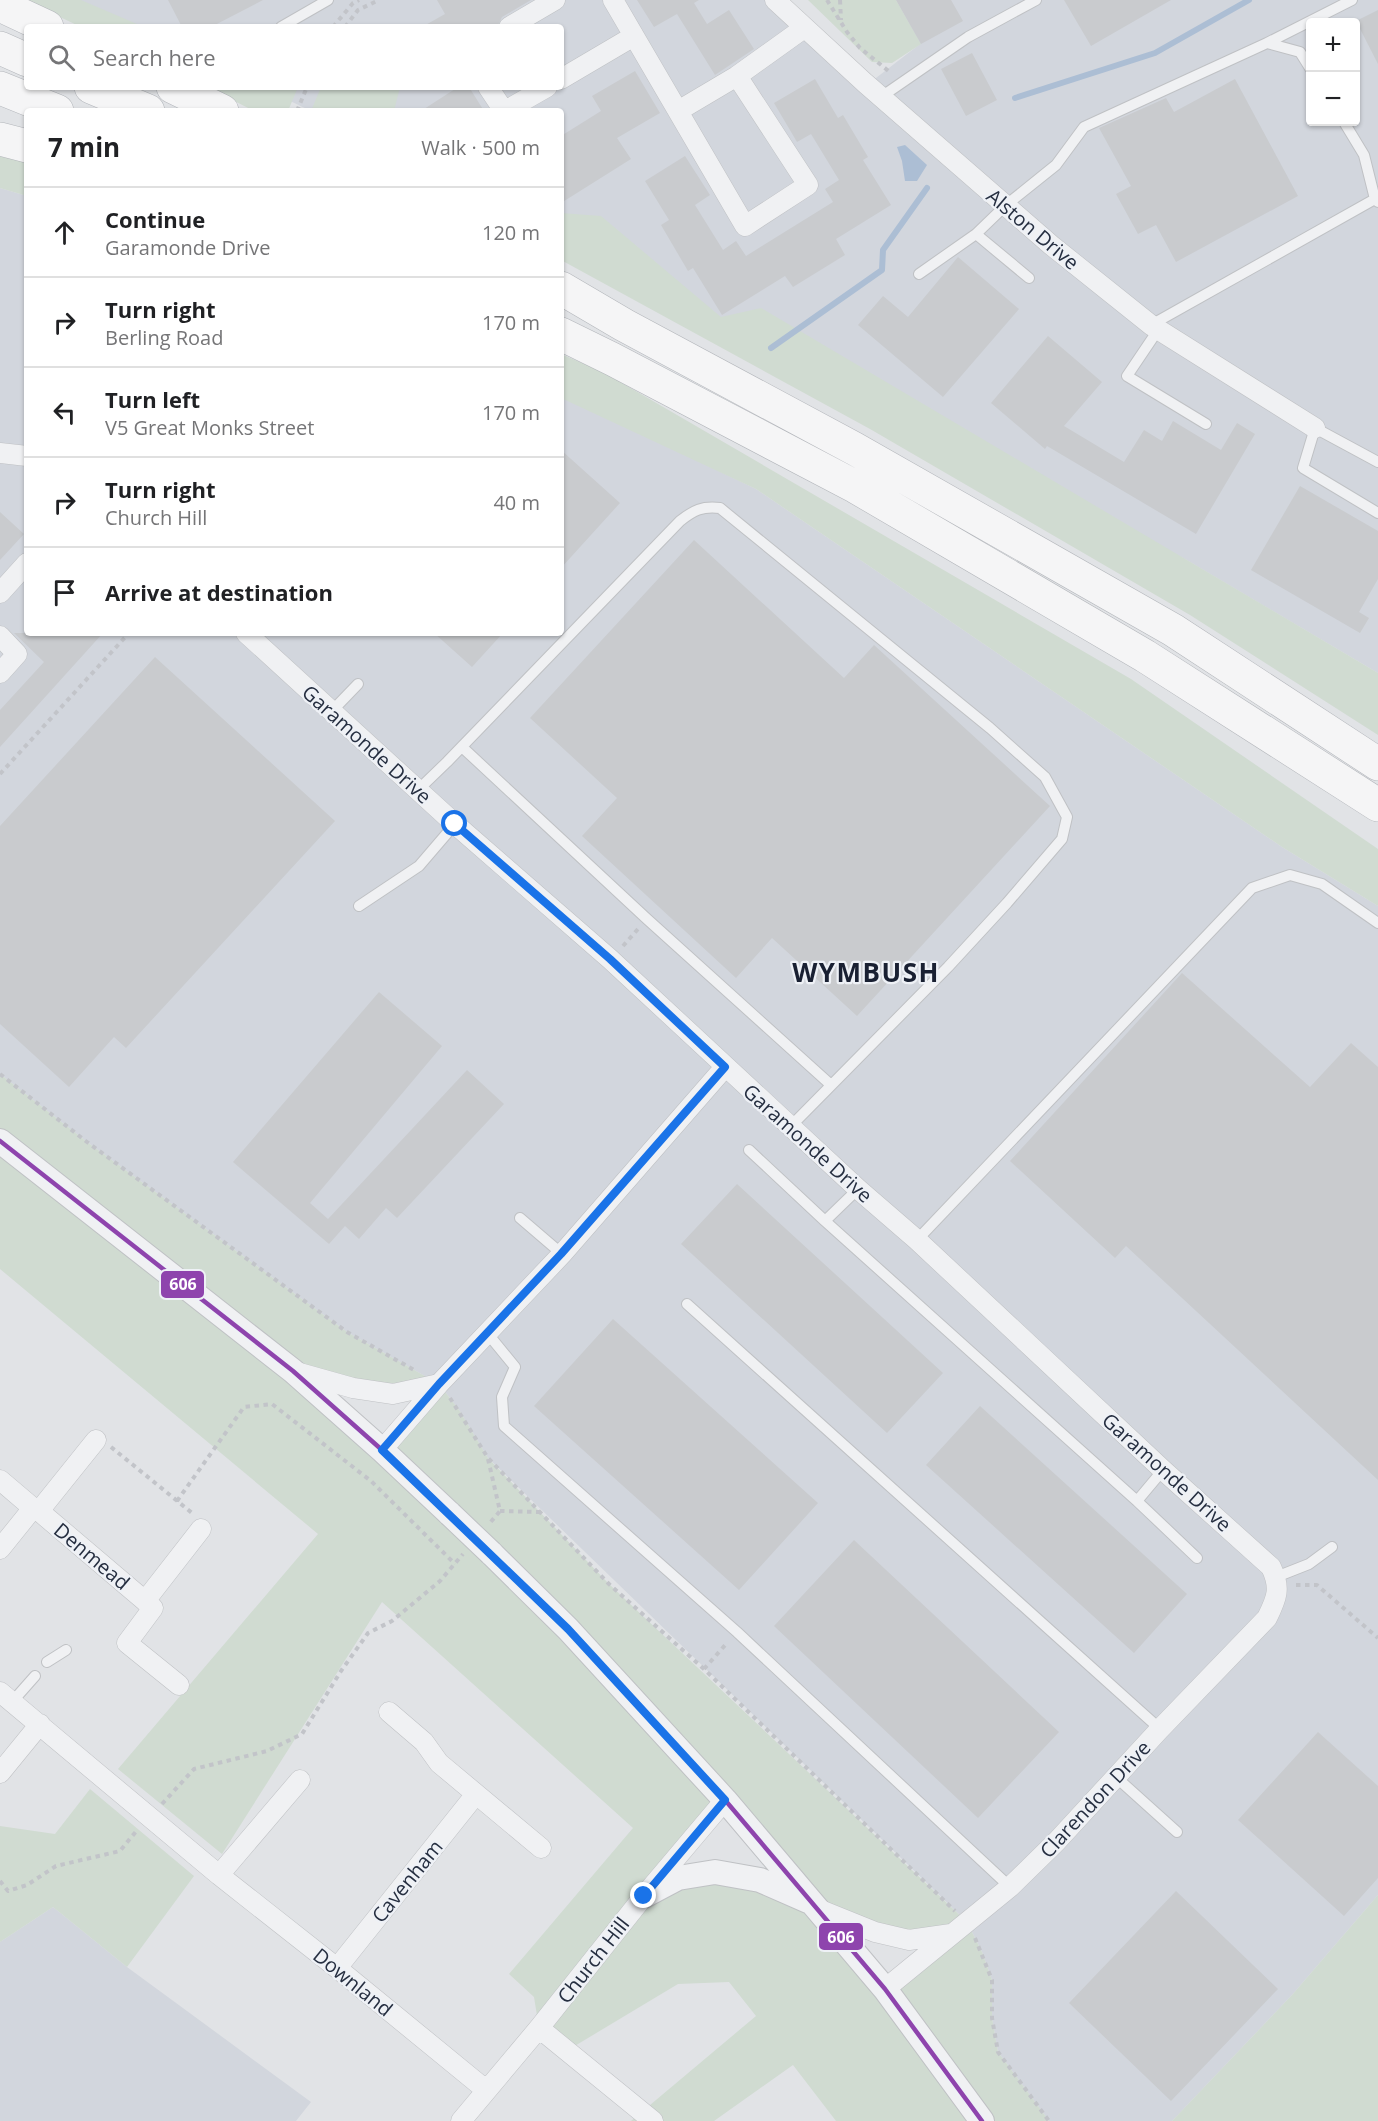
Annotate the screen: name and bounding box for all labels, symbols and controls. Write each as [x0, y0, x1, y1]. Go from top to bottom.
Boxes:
map controls [1306, 18, 1360, 126]
button: + [1306, 18, 1360, 72]
search box [24, 24, 564, 90]
icon: search [45, 41, 78, 74]
text: Search here [93, 42, 216, 72]
button: − [1306, 72, 1360, 126]
text: 7 min [48, 129, 120, 165]
text: Walk · 500 m [421, 134, 540, 161]
street label: Alston Drive [981, 182, 1085, 276]
text: Continue [105, 204, 205, 234]
icon: ahead [48, 216, 81, 249]
text: 120 m [482, 219, 540, 246]
text: Garamonde Drive [105, 234, 270, 261]
text: Turn right [105, 294, 216, 324]
icon: right [48, 306, 81, 339]
text: 170 m [482, 309, 540, 336]
text: Berling Road [105, 324, 223, 351]
text: Turn left [105, 384, 200, 414]
icon: left [48, 396, 81, 429]
text: 170 m [482, 399, 540, 426]
text: V5 Great Monks Street [105, 414, 314, 441]
text: Turn right [105, 474, 216, 504]
icon: right [48, 486, 81, 519]
text: 40 m [493, 489, 540, 516]
text: Church Hill [105, 504, 207, 531]
icon: arrive [48, 576, 81, 609]
text: Arrive at destination [105, 577, 333, 607]
street label: Garamonde Drive [297, 679, 437, 809]
route start [441, 810, 467, 836]
district label: WYMBUSH [792, 954, 940, 990]
street label: Garamonde Drive [738, 1078, 878, 1208]
line badge: 606 [160, 1270, 205, 1299]
text: 606 [169, 1273, 197, 1295]
street label: Garamonde Drive [1097, 1407, 1237, 1537]
street label: Denmead [48, 1516, 136, 1596]
street label: Clarendon Drive [1034, 1735, 1156, 1863]
street label: Cavenham [365, 1834, 449, 1928]
route end [630, 1882, 656, 1908]
street label: Church Hill [551, 1911, 635, 2009]
line badge: 606 [818, 1922, 864, 1951]
text: 606 [827, 1926, 855, 1948]
street label: Downland [308, 1942, 398, 2022]

